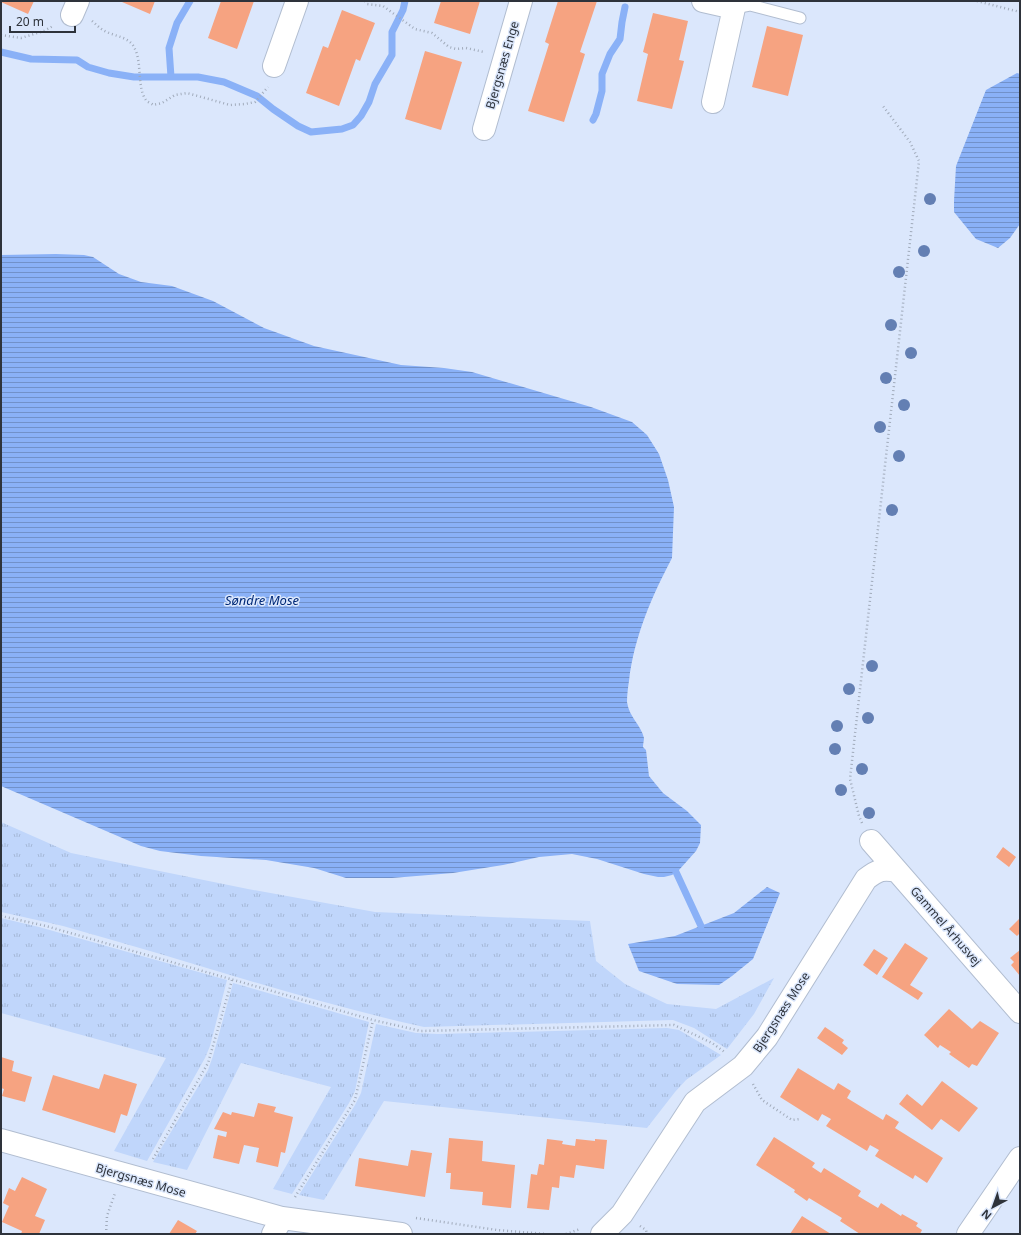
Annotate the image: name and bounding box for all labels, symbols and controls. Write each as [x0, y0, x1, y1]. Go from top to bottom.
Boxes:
scale bar [10, 8, 75, 34]
text: 20 m [16, 13, 44, 30]
street label: Bjergsnæs Enge [481, 19, 523, 111]
water label: Søndre Mose [225, 591, 300, 609]
street label: Gammel Århusvej [907, 883, 985, 969]
street label: Bjergsnæs Mose [749, 968, 814, 1056]
street label: Bjergsnæs Mose [94, 1159, 188, 1201]
north arrow [973, 1187, 1013, 1227]
text: N [978, 1206, 994, 1224]

